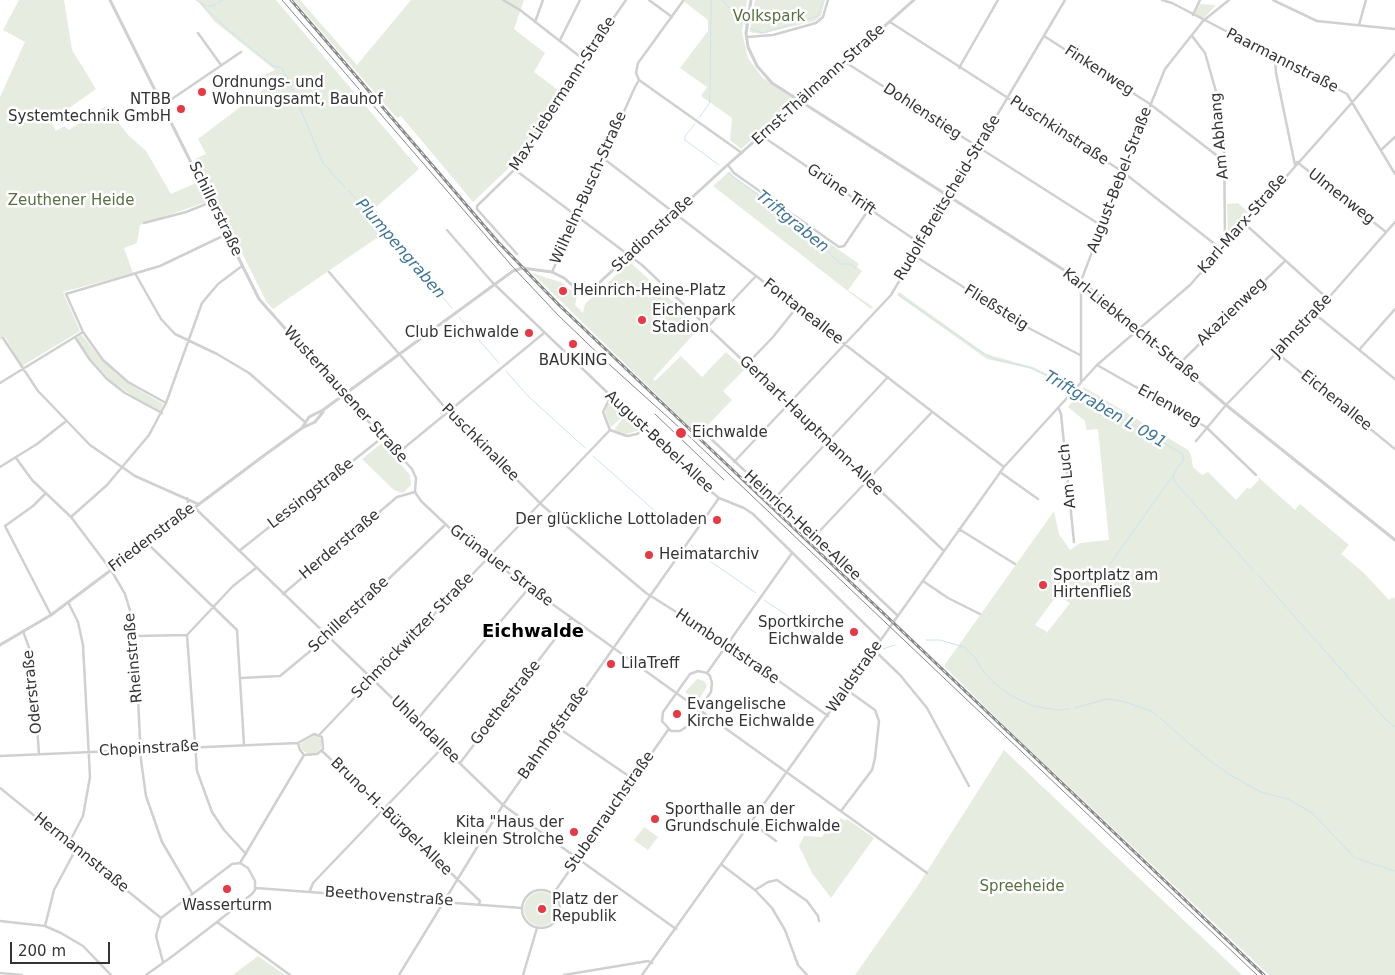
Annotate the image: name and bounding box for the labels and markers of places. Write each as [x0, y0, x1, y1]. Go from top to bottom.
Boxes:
place label: Ordnungs- und Wohnungsamt, Bauhof [212, 74, 383, 109]
marker: Ordnungs- und Wohnungsamt, Bauhof [196, 86, 208, 98]
place label: NTBB Systemtechnik GmbH [8, 91, 171, 126]
marker: NTBB Systemtechnik GmbH [175, 103, 187, 115]
place label: Heinrich-Heine-Platz [573, 282, 726, 300]
marker: Heinrich-Heine-Platz [557, 285, 569, 297]
place label: Eichenpark Stadion [652, 302, 736, 337]
marker: Eichenpark Stadion [636, 314, 648, 326]
place label: Club Eichwalde [405, 324, 519, 342]
marker: Club Eichwalde [523, 327, 535, 339]
marker: BAUKING [567, 338, 579, 350]
place label: BAUKING [539, 352, 607, 370]
place label: Eichwalde [692, 424, 768, 442]
marker: Eichwalde [674, 426, 688, 440]
place label: Der glückliche Lottoladen [515, 511, 707, 529]
marker: Der glückliche Lottoladen [711, 514, 723, 526]
place label: Heimatarchiv [659, 546, 759, 564]
marker: Heimatarchiv [643, 549, 655, 561]
place label: Sportplatz am Hirtenfließ [1053, 567, 1158, 602]
marker: Sportplatz am Hirtenfließ [1037, 579, 1049, 591]
place label: Sportkirche Eichwalde [758, 614, 844, 649]
marker: Sportkirche Eichwalde [848, 626, 860, 638]
place label: LilaTreff [621, 655, 679, 673]
marker: LilaTreff [605, 658, 617, 670]
place label: Evangelische Kirche Eichwalde [687, 696, 814, 731]
marker: Evangelische Kirche Eichwalde [671, 708, 683, 720]
place label: Sporthalle an der Grundschule Eichwalde [665, 801, 840, 836]
marker: Sporthalle an der Grundschule Eichwalde [649, 813, 661, 825]
place label: Kita "Haus der kleinen Strolche [443, 814, 564, 849]
marker: Kita "Haus der kleinen Strolche [568, 826, 580, 838]
marker: Wasserturm [221, 883, 233, 895]
place label: Platz der Republik [552, 891, 618, 926]
place label: Wasserturm [182, 897, 272, 915]
marker: Platz der Republik [536, 903, 548, 915]

